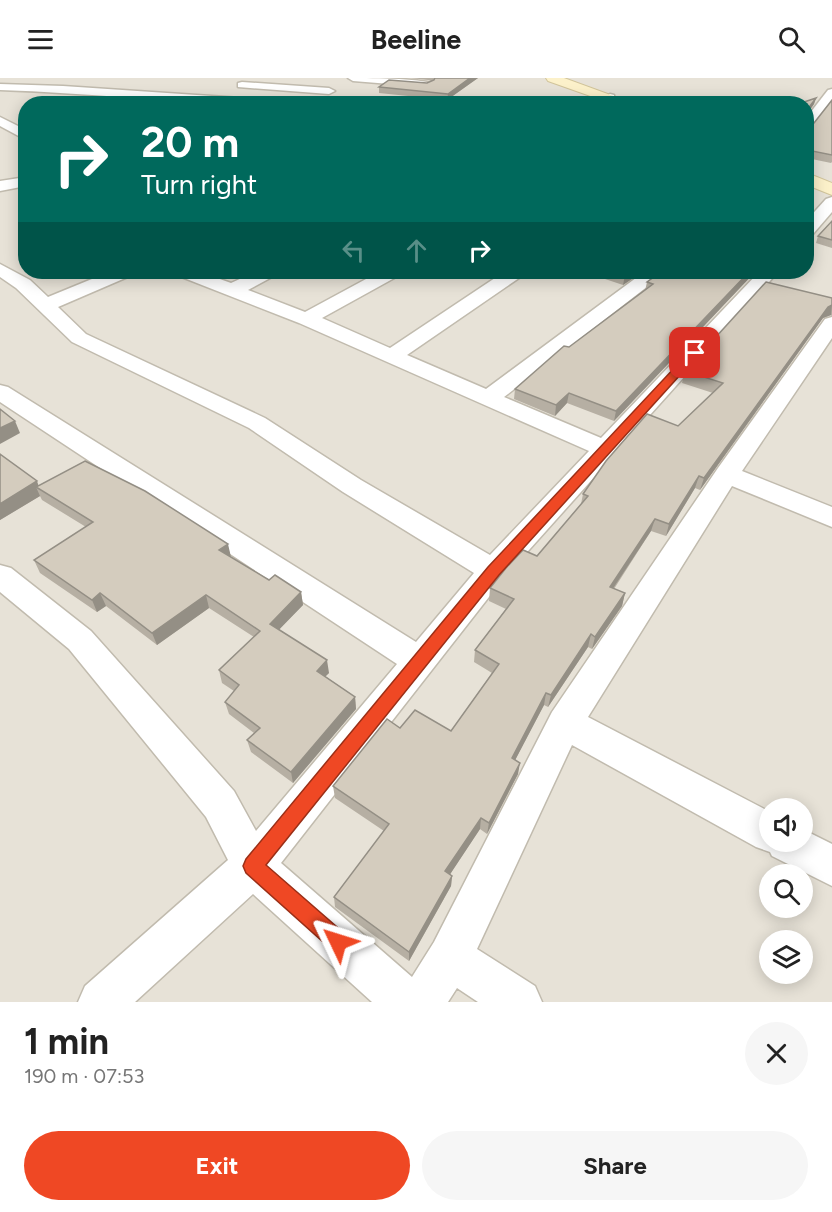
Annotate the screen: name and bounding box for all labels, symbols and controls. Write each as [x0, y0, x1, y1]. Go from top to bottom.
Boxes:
icon: menu [24, 23, 57, 56]
text: Beeline [371, 23, 461, 56]
icon: search [775, 23, 808, 56]
text: 20 m [141, 117, 239, 168]
icon: right [42, 120, 120, 198]
text: Turn right [141, 168, 257, 201]
icon: left [337, 234, 370, 267]
icon: ahead [400, 234, 433, 267]
icon: right [463, 234, 496, 267]
pin [669, 327, 720, 378]
icon: arrive [678, 336, 711, 369]
map controls [759, 798, 813, 984]
button: sound [759, 798, 813, 852]
button: search [759, 864, 813, 918]
position arrow [306, 910, 370, 974]
button: layers [759, 930, 813, 984]
text: 1 min [24, 1020, 109, 1063]
button: close [745, 1022, 808, 1085]
text: 190 m · 07:53 [24, 1064, 144, 1088]
button: Exit [24, 1131, 410, 1200]
button: Share [422, 1131, 808, 1200]

